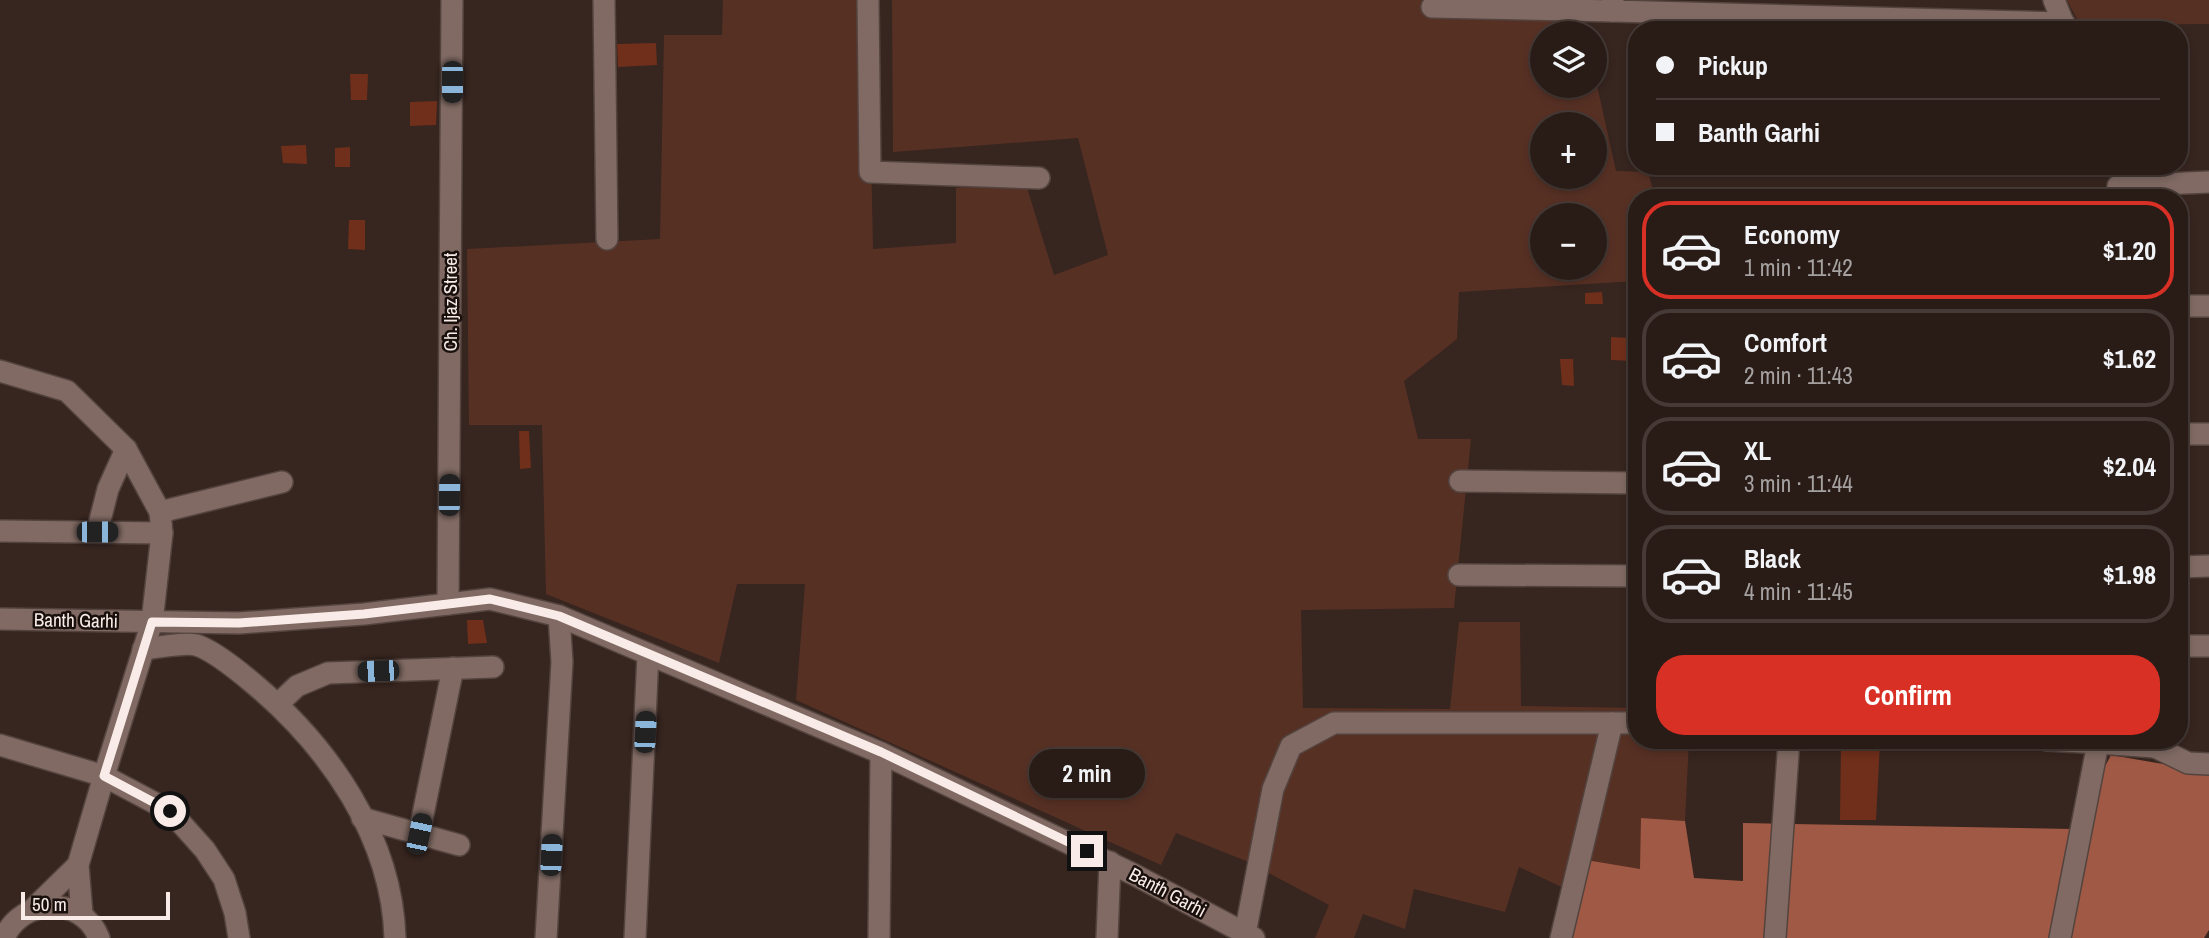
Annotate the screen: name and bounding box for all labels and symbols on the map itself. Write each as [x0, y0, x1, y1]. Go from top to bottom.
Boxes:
car [442, 61, 463, 103]
street label: Ch. Ijaz Street [437, 252, 463, 351]
car [439, 474, 460, 516]
car [77, 522, 119, 543]
street label: Banth Garhi [34, 606, 118, 634]
car [357, 660, 400, 682]
car [634, 710, 657, 754]
callout: 2 min [1029, 750, 1145, 798]
route start [154, 795, 186, 827]
car [405, 811, 434, 857]
car [540, 833, 563, 877]
route end [1071, 835, 1103, 867]
street label: Banth Garhi [1125, 861, 1211, 923]
scale bar [21, 889, 170, 921]

